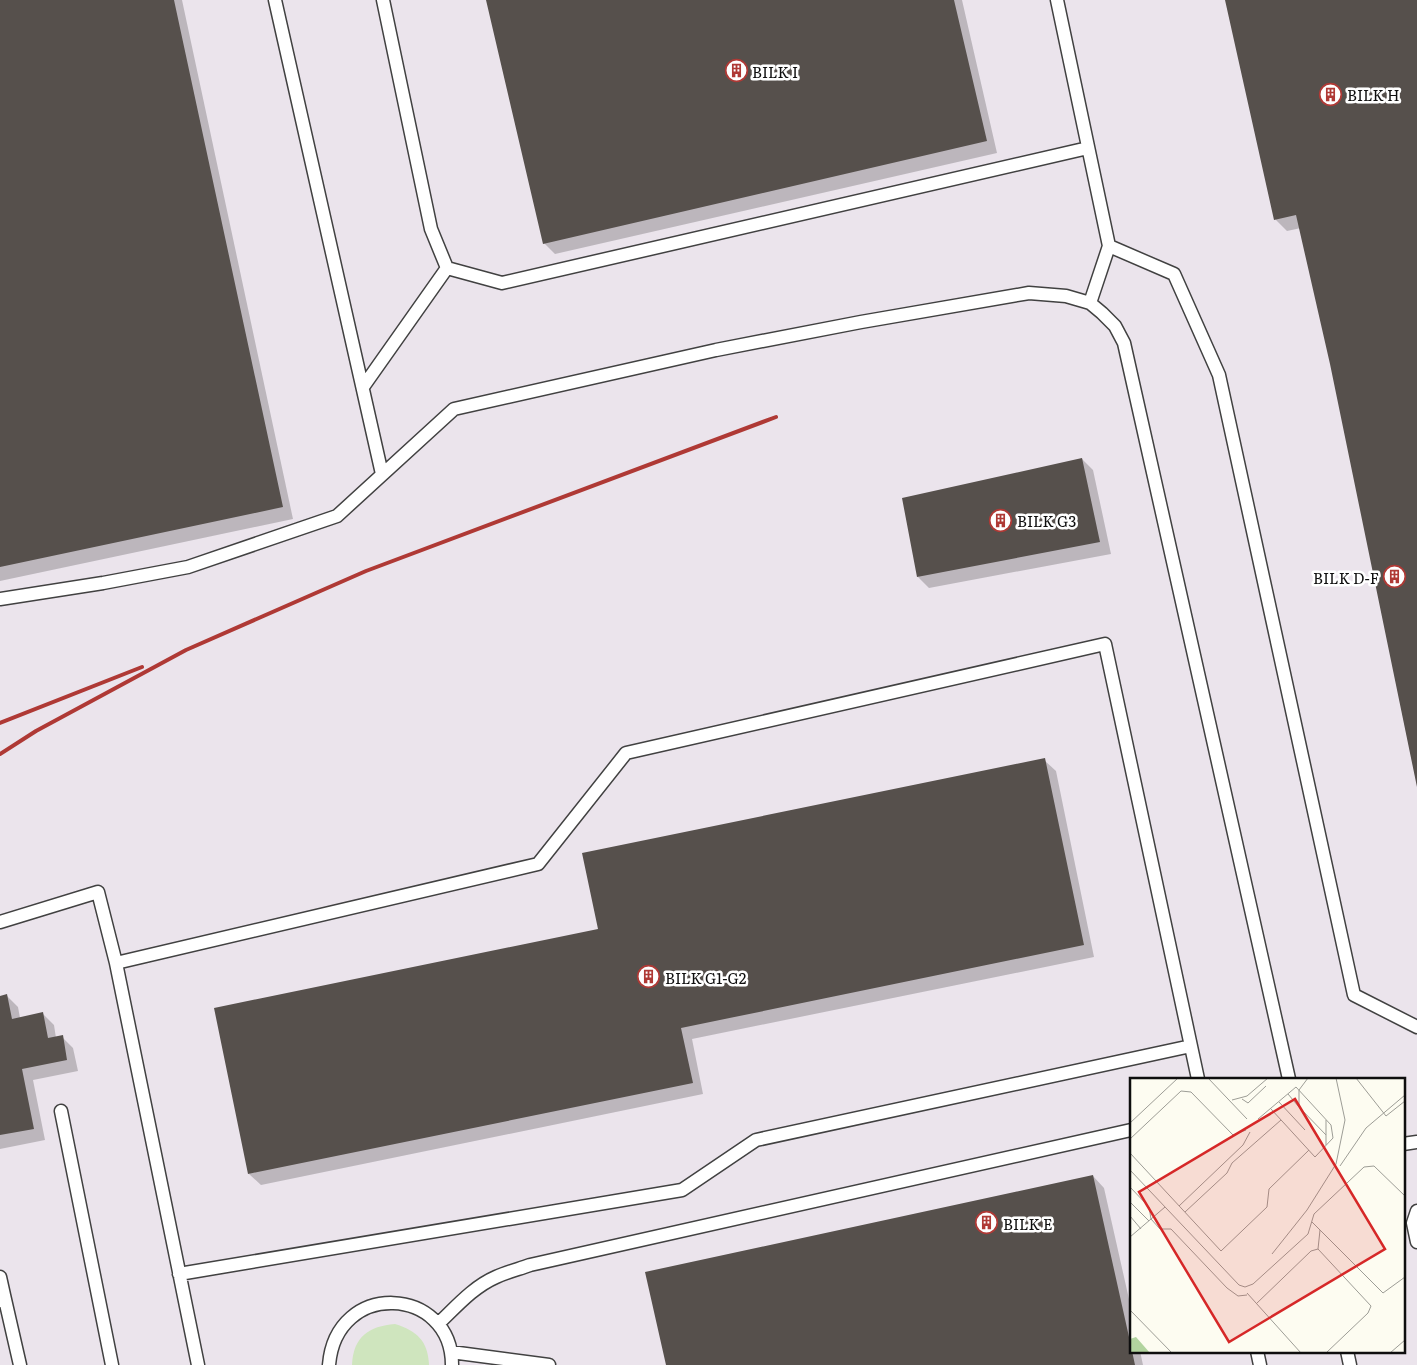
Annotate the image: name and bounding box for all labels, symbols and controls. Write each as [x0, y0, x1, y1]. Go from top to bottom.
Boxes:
building icon: BILK I [724, 59, 748, 83]
place label: BILK I [752, 60, 798, 83]
building icon: BILK H [1319, 82, 1343, 106]
place label: BILK H [1347, 83, 1400, 106]
building icon: BILK G3 [989, 508, 1013, 532]
place label: BILK G3 [1017, 509, 1076, 532]
building icon: BILK D-F [1383, 565, 1407, 589]
place label: BILK D-F [1313, 566, 1379, 589]
building icon: BILK G1-G2 [637, 965, 661, 989]
place label: BILK G1-G2 [665, 966, 747, 989]
inset map [1130, 1078, 1404, 1352]
building icon: BILK E [975, 1211, 999, 1235]
place label: BILK E [1003, 1212, 1052, 1235]

